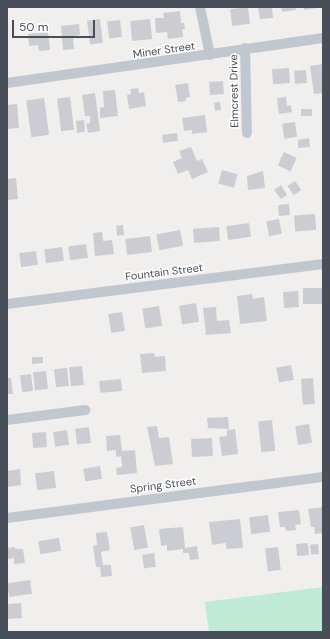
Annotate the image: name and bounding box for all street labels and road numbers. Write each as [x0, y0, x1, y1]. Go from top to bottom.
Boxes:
street label: Miner Street [132, 39, 196, 61]
street label: Elmcrest Drive [227, 54, 241, 128]
street label: Fountain Street [124, 261, 204, 283]
street label: Spring Street [129, 474, 197, 496]

